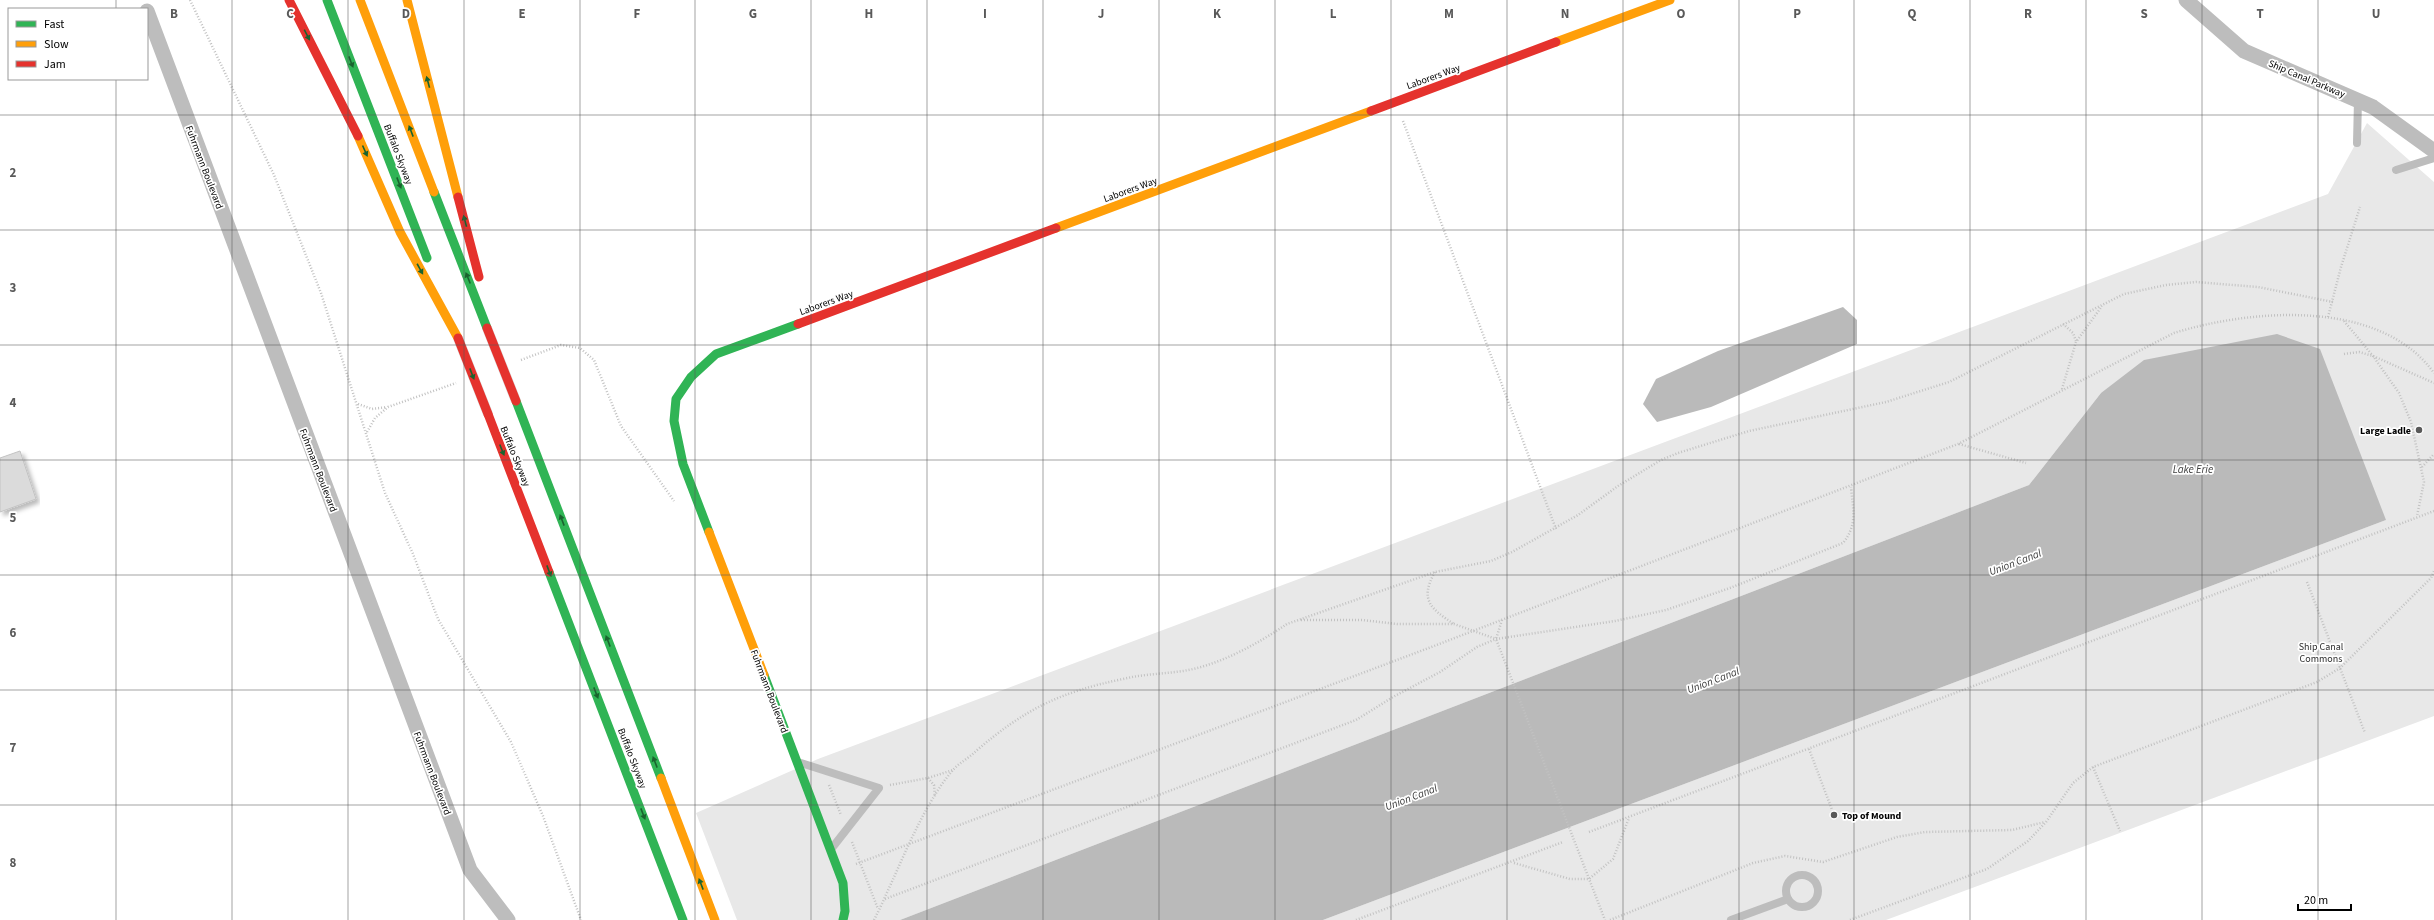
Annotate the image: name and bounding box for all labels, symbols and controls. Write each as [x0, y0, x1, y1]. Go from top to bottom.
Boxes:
text: B [170, 5, 178, 23]
text: C [286, 5, 294, 23]
text: D [402, 5, 410, 23]
text: E [518, 5, 526, 23]
text: F [634, 5, 641, 23]
text: G [749, 5, 757, 23]
text: H [865, 5, 873, 23]
text: I [983, 5, 987, 23]
text: J [1098, 5, 1104, 23]
text: K [1213, 5, 1222, 23]
text: L [1330, 5, 1337, 23]
text: M [1444, 5, 1454, 23]
text: N [1561, 5, 1569, 23]
text: O [1677, 5, 1686, 23]
text: P [1793, 5, 1801, 23]
text: Q [1908, 5, 1917, 23]
text: R [2024, 5, 2032, 23]
text: S [2140, 5, 2148, 23]
text: T [2256, 5, 2264, 23]
text: U [2372, 5, 2380, 23]
legend [8, 8, 148, 80]
text: Fast [44, 16, 64, 33]
one-way arrow [304, 29, 310, 41]
text: Slow [44, 36, 69, 53]
text: Jam [44, 56, 66, 73]
street label: Ship Canal Parkway [2266, 56, 2347, 102]
one-way arrow [349, 57, 355, 69]
street label: Laborers Way [1405, 61, 1462, 93]
one-way arrow [425, 76, 431, 88]
street label: Buffalo Skyway [380, 122, 416, 187]
street label: Fuhrmann Boulevard [182, 124, 226, 211]
one-way arrow [407, 125, 413, 137]
one-way arrow [362, 146, 368, 158]
text: 2 [10, 164, 17, 182]
street label: Laborers Way [1102, 174, 1159, 206]
one-way arrow [396, 178, 402, 190]
one-way arrow [462, 215, 468, 227]
one-way arrow [417, 263, 423, 275]
one-way arrow [464, 272, 470, 284]
text: 3 [10, 279, 17, 297]
street label: Laborers Way [798, 287, 855, 319]
one-way arrow [469, 368, 475, 380]
text: 4 [10, 394, 17, 412]
street label: Buffalo Skyway [497, 424, 534, 489]
place label: Large Ladle [2360, 424, 2411, 438]
marker: Large Ladle [2414, 425, 2424, 435]
street label: Fuhrmann Boulevard [296, 427, 340, 514]
one-way arrow [499, 445, 505, 457]
water label: Lake Erie [2173, 462, 2213, 477]
text: 5 [10, 509, 17, 527]
one-way arrow [558, 513, 564, 525]
water label: Union Canal [1987, 545, 2044, 579]
one-way arrow [547, 566, 553, 578]
text: 6 [10, 624, 17, 642]
one-way arrow [605, 634, 611, 646]
park label: Ship Canal Commons [2299, 640, 2344, 666]
street label: Fuhrmann Boulevard [747, 648, 791, 735]
water label: Union Canal [1685, 663, 1742, 697]
one-way arrow [594, 687, 600, 699]
street label: Buffalo Skyway [614, 726, 650, 791]
street label: Fuhrmann Boulevard [410, 730, 454, 817]
text: 7 [10, 739, 17, 757]
one-way arrow [651, 756, 657, 768]
water label: Union Canal [1383, 780, 1440, 814]
one-way arrow [640, 808, 646, 820]
place label: Top of Mound [1842, 809, 1902, 823]
marker: Top of Mound [1829, 810, 1839, 820]
text: 8 [10, 854, 17, 872]
one-way arrow [698, 877, 704, 889]
scale bar [2298, 886, 2351, 912]
text: 20 m [2304, 892, 2328, 909]

